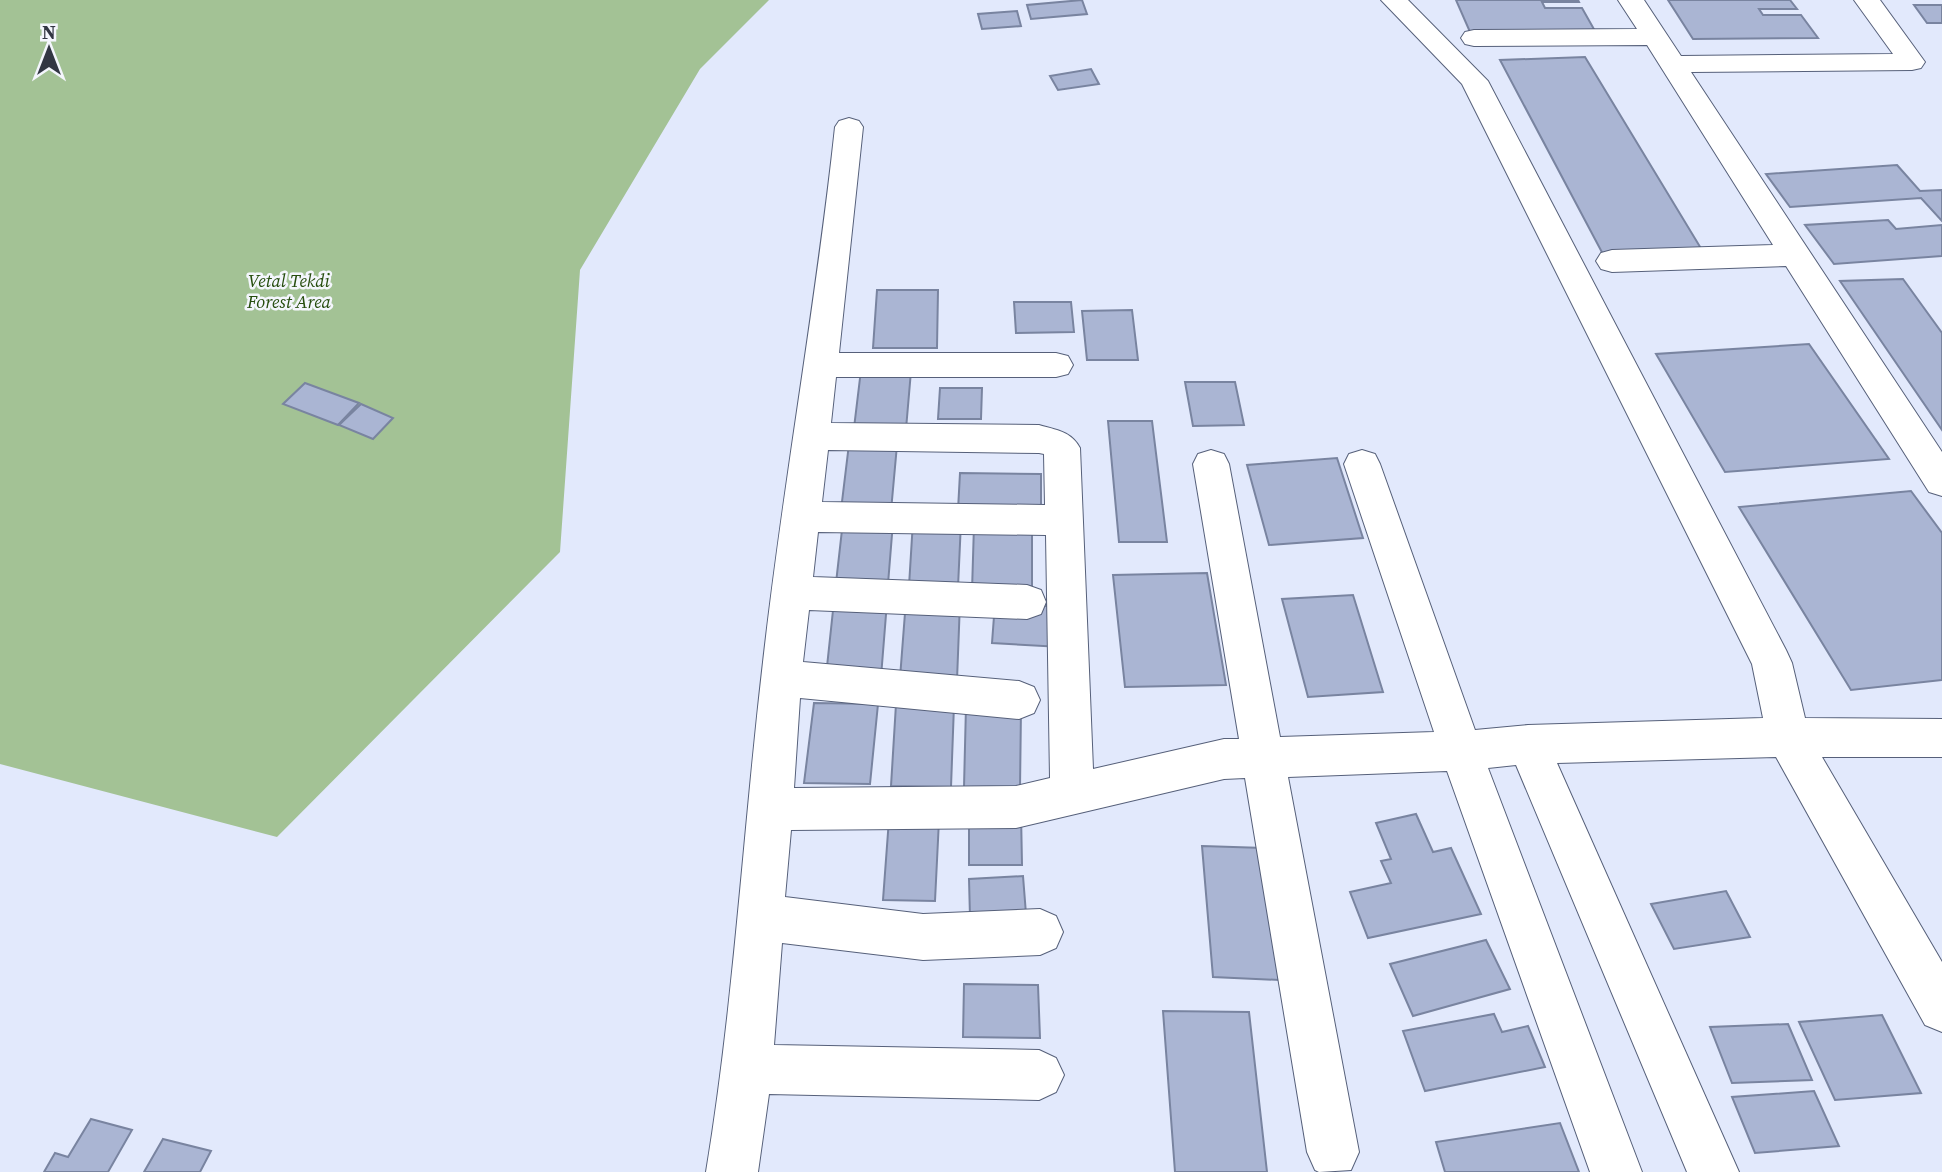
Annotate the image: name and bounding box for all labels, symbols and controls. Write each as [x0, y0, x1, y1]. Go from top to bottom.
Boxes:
north arrow [14, 14, 84, 84]
text: N [42, 19, 56, 45]
park label: Vetal Tekdi Forest Area [246, 268, 332, 314]

